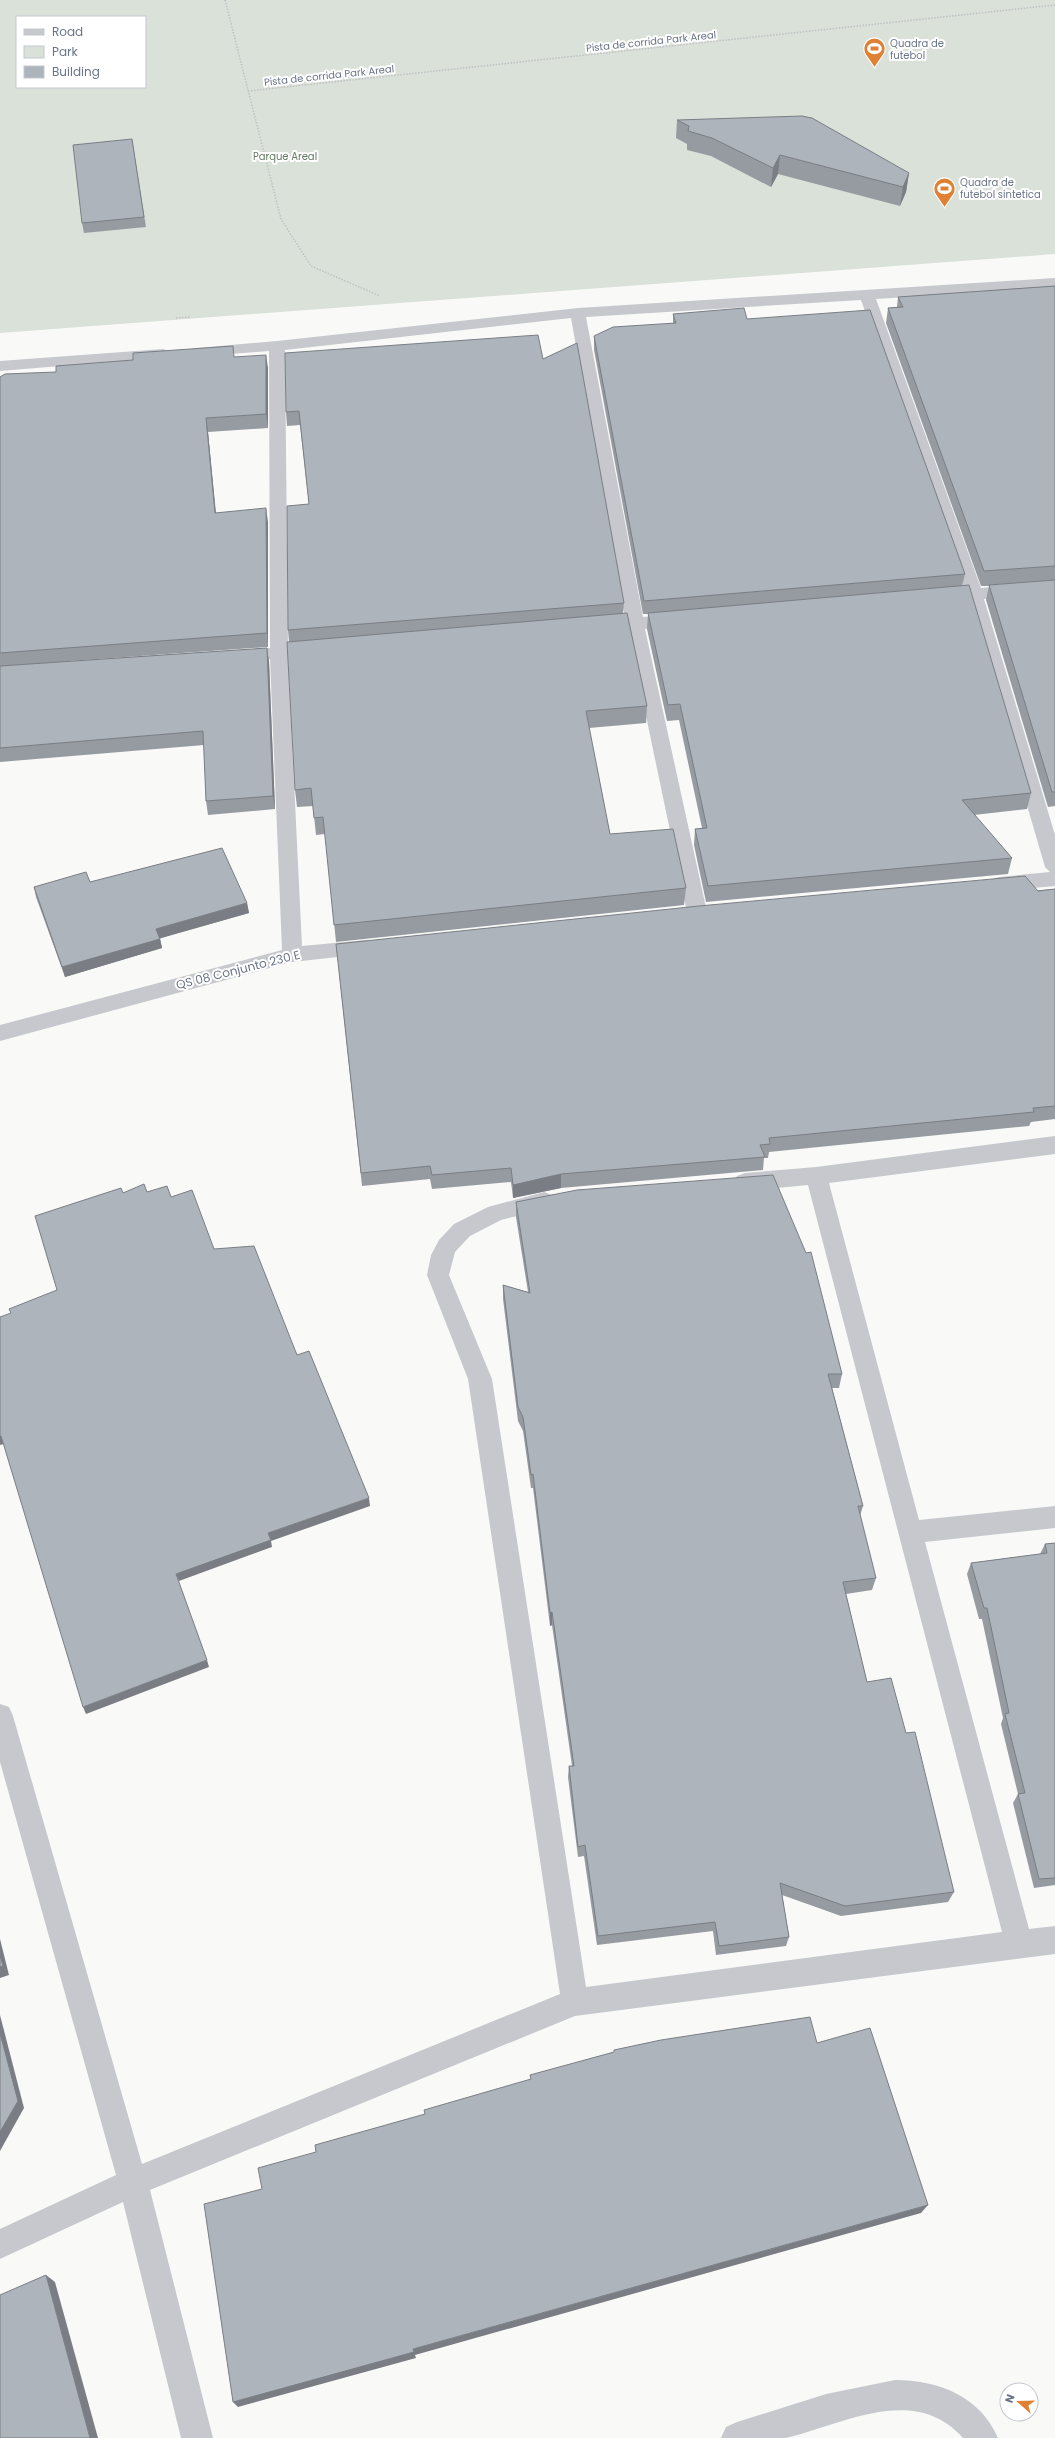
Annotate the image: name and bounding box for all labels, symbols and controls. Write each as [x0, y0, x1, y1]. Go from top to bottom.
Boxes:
legend [16, 16, 146, 88]
text: Road [52, 23, 83, 40]
street label: Pista de corrida Park Areal [585, 27, 717, 56]
sports icon: Quadra de futebol [861, 36, 887, 69]
place label: Quadra de futebol [890, 36, 944, 63]
text: Park [52, 43, 79, 60]
street label: Pista de corrida Park Areal [263, 61, 395, 90]
text: Building [52, 63, 100, 80]
park label: Parque Areal [253, 149, 317, 164]
sports icon: Quadra de futebol sintetica [932, 175, 958, 208]
place label: Quadra de futebol sintetica [960, 175, 1041, 202]
street label: QS 08 Conjunto 230 E [174, 946, 302, 993]
north arrow [999, 2382, 1039, 2422]
text: N [1001, 2392, 1019, 2405]

